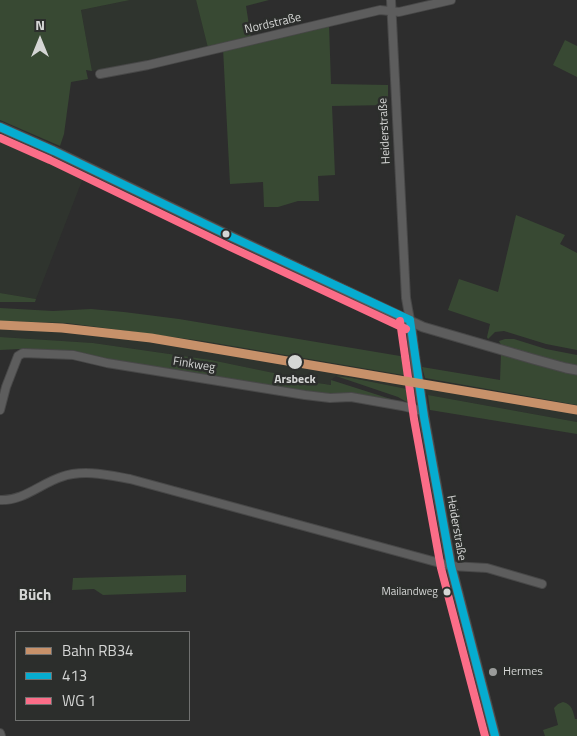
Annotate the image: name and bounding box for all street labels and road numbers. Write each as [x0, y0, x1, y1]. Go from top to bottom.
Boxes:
street label: Nordstraße [243, 11, 303, 37]
street label: Heiderstraße [376, 98, 394, 164]
street label: Finkweg [172, 355, 216, 375]
street label: Heiderstraße [443, 494, 469, 562]

